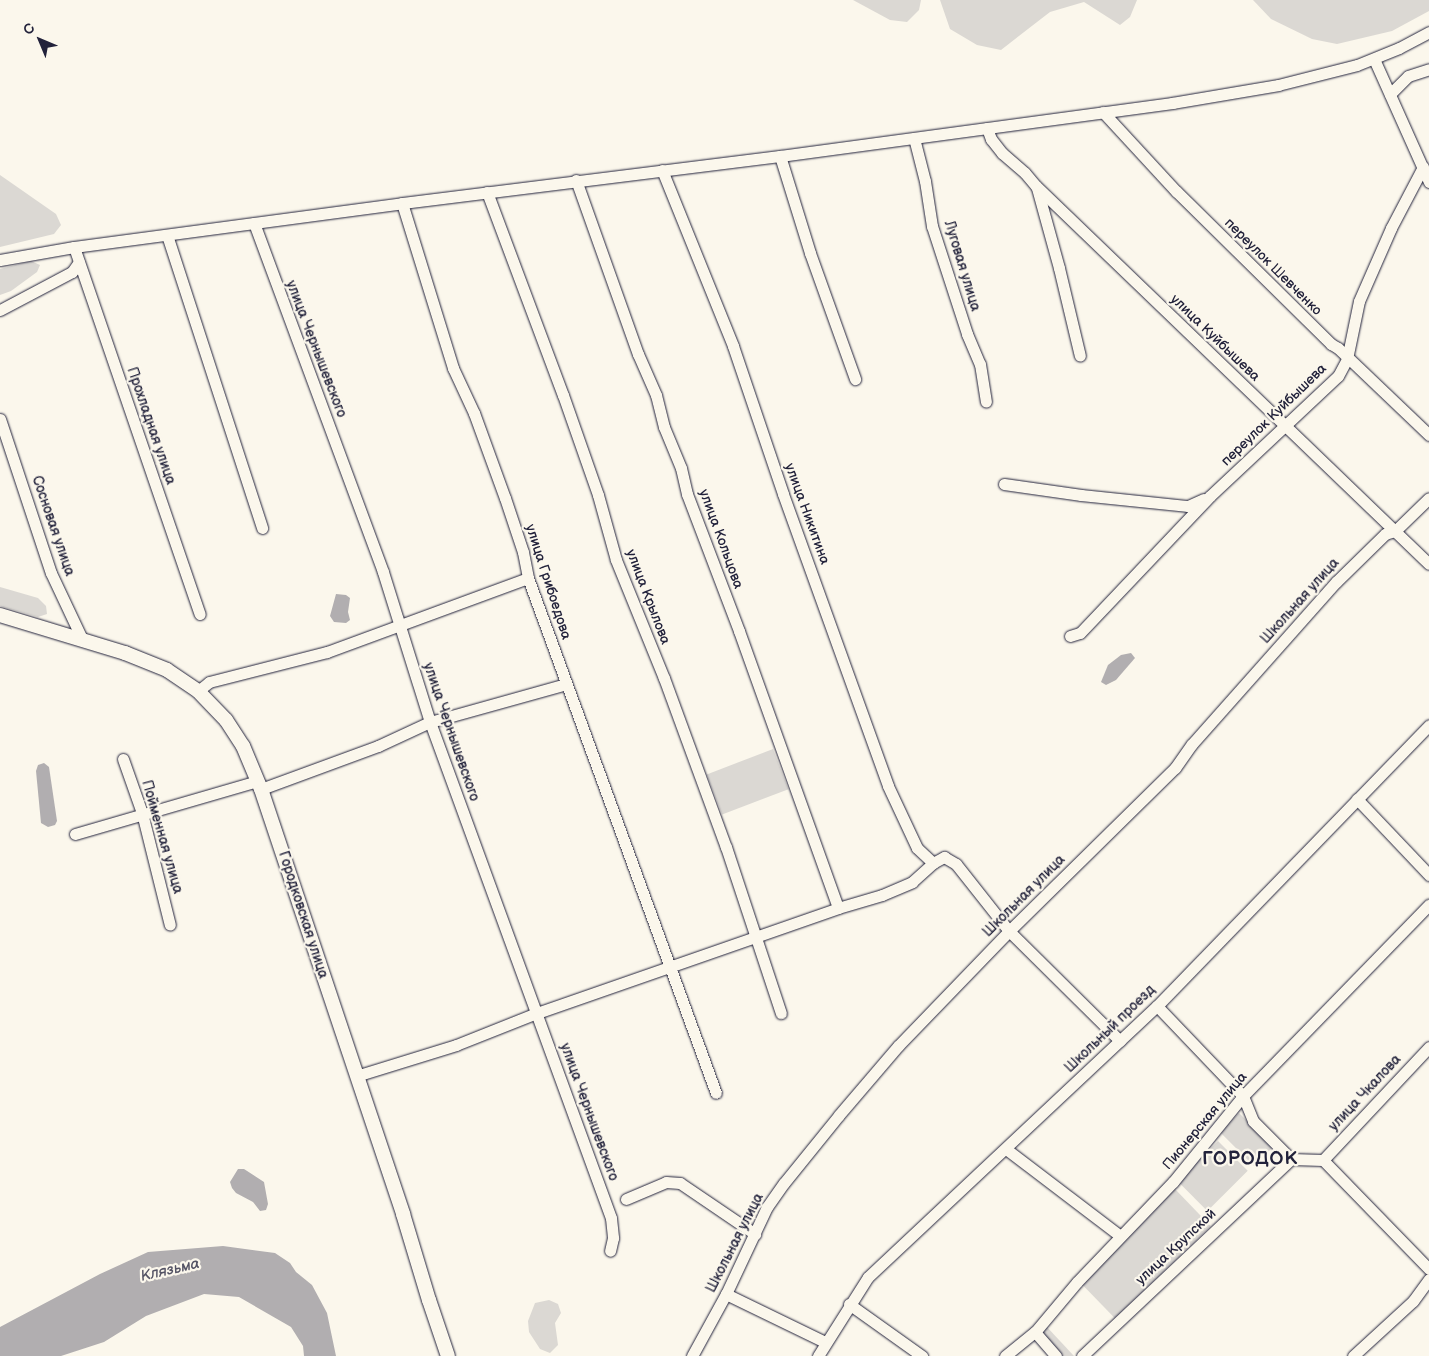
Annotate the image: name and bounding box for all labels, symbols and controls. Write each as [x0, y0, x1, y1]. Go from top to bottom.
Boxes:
north arrow [15, 15, 65, 65]
text: С [20, 20, 38, 38]
street label: переулок Шевченко [1221, 215, 1325, 319]
street label: Луговая улица [940, 219, 984, 313]
street label: улица Чернышевского [282, 278, 350, 420]
street label: улица Куйбышева [1167, 291, 1263, 385]
street label: переулок Куйбышева [1218, 360, 1330, 470]
street label: Прохладная улица [123, 365, 179, 487]
street label: улица Никитина [781, 461, 833, 567]
street label: Сосновая улица [28, 474, 78, 578]
street label: улица Кольцова [695, 487, 747, 591]
street label: улица Грибоедова [521, 522, 575, 642]
street label: улица Крылова [622, 547, 674, 647]
street label: Школьная улица [1257, 555, 1343, 647]
street label: улица Чернышевского [419, 661, 483, 803]
street label: Пойменная улица [138, 778, 186, 896]
street label: Городковская улица [274, 849, 332, 981]
street label: Школьная улица [979, 851, 1069, 941]
street label: Школьный проезд [1061, 982, 1159, 1076]
street label: улица Чернышевского [556, 1041, 622, 1183]
street label: улица Чкалова [1325, 1051, 1405, 1135]
street label: Пионерская улица [1159, 1069, 1251, 1173]
district label: ГОРОДОК [1201, 1148, 1299, 1170]
street label: Школьная улица [703, 1190, 767, 1296]
street label: улица Крупской [1132, 1206, 1220, 1288]
water label: Клязьма [139, 1254, 201, 1286]

